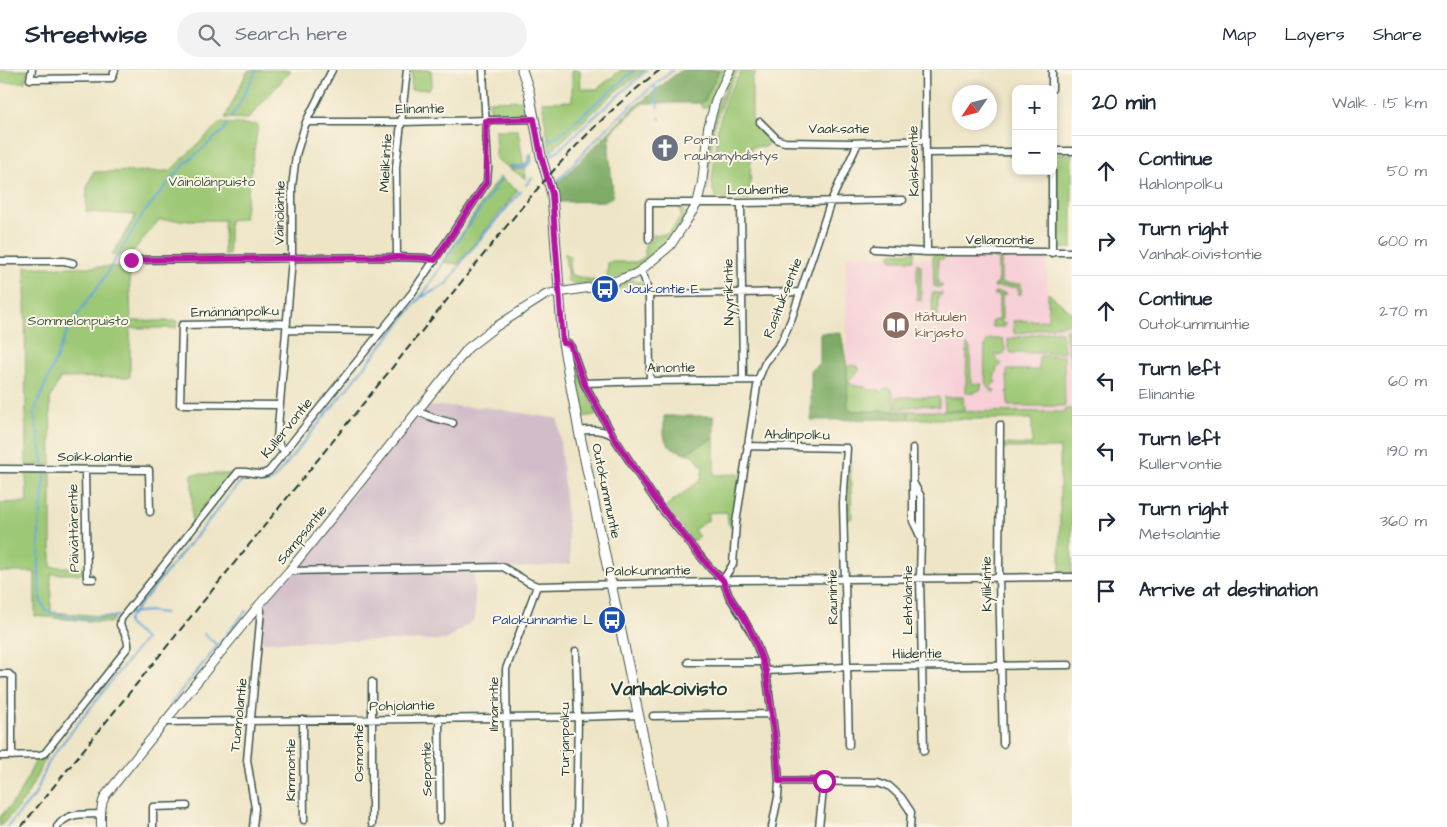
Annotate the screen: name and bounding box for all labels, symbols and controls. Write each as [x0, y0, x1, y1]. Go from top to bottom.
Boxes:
search box [177, 12, 527, 57]
text: Streetwise [25, 18, 147, 52]
icon: search [195, 21, 223, 49]
text: Search here [235, 21, 347, 48]
text: Map [1222, 22, 1256, 47]
text: Layers [1284, 22, 1345, 47]
text: Share [1373, 22, 1422, 47]
north arrow [952, 85, 997, 130]
map controls [1012, 85, 1057, 175]
button: + [1012, 85, 1057, 130]
text: 20 min [1092, 88, 1156, 117]
text: Walk · 1.5 km [1332, 92, 1427, 114]
street label: Elinantie [395, 99, 445, 119]
street label: Vaaksatie [808, 119, 870, 139]
street label: Kalskeentie [903, 125, 925, 197]
place label: Porin rauhanyhdistys [684, 130, 778, 166]
button: − [1012, 130, 1057, 175]
street label: Mielikintie [374, 133, 398, 193]
church icon: Porin rauhanyhdistys [650, 133, 680, 163]
text: Continue [1139, 146, 1213, 173]
icon: ahead [1092, 157, 1120, 185]
text: 50 m [1387, 160, 1427, 182]
park label: Väinölänpuisto [169, 172, 256, 192]
text: Hahlonpolku [1139, 173, 1223, 195]
street label: Louhentie [727, 179, 789, 201]
street label: Väinöläntie [269, 180, 291, 245]
text: Turn right [1139, 216, 1228, 243]
icon: right [1092, 227, 1120, 255]
street label: Vellamontie [965, 230, 1035, 250]
text: 600 m [1378, 230, 1427, 252]
text: Vanhakoivistontie [1139, 243, 1262, 265]
route end [120, 249, 143, 272]
street label: Rasituksentie [759, 255, 808, 341]
street label: Nyyrikintie [718, 258, 740, 326]
bus stop icon: Joukontie E [590, 274, 620, 304]
place label: Joukontie E [624, 279, 700, 299]
text: Continue [1139, 286, 1213, 313]
icon: ahead [1092, 297, 1120, 325]
text: 270 m [1379, 300, 1427, 322]
street label: Emännänpolku [191, 301, 279, 323]
place label: Itätuulen kirjasto [915, 307, 967, 343]
library icon: Itätuulen kirjasto [881, 310, 911, 340]
park label: Sommelonpuisto [28, 311, 129, 331]
text: Outokummuntie [1139, 313, 1250, 335]
text: Turn left [1139, 356, 1220, 383]
street label: Ainontie [647, 358, 696, 378]
icon: left [1092, 367, 1120, 395]
text: 60 m [1388, 370, 1427, 392]
text: Elinantie [1139, 383, 1195, 405]
street label: Kullervontie [256, 393, 318, 463]
street label: Ahdinpolku [764, 424, 830, 446]
text: Turn left [1139, 426, 1220, 453]
icon: left [1092, 437, 1120, 465]
text: 190 m [1387, 440, 1427, 462]
street label: Outokummuntie [586, 441, 626, 541]
street label: Soikkolantie [57, 447, 133, 467]
text: Kullervontie [1139, 453, 1222, 475]
street label: Päivättärentie [63, 483, 85, 572]
text: Turn right [1139, 496, 1228, 523]
street label: Sampsantie [272, 501, 332, 569]
icon: right [1092, 507, 1120, 535]
text: 360 m [1380, 510, 1427, 532]
text: Metsolantie [1139, 523, 1221, 545]
street label: Kyllikintie [977, 556, 997, 612]
street label: Palokunnantie [605, 560, 691, 582]
street label: Lehtolantie [898, 565, 918, 635]
street label: Raunintie [823, 569, 843, 625]
icon: arrive [1092, 577, 1120, 605]
text: Arrive at destination [1139, 577, 1318, 604]
bus stop icon: Palokunnantie L [597, 605, 627, 635]
place label: Palokunnantie L [492, 610, 593, 630]
street label: Hiidentie [892, 644, 943, 664]
street label: Ilmarintie [484, 676, 504, 731]
district label: Vanhakoivisto [610, 676, 727, 703]
street label: Tuomolantie [225, 677, 253, 753]
street label: Pohjolantie [369, 695, 435, 717]
street label: Turjanpolku [555, 702, 575, 776]
street label: Osmontie [349, 724, 369, 782]
street label: Kimmontie [281, 738, 301, 801]
street label: Sepontie [417, 741, 437, 796]
route start [813, 770, 836, 793]

